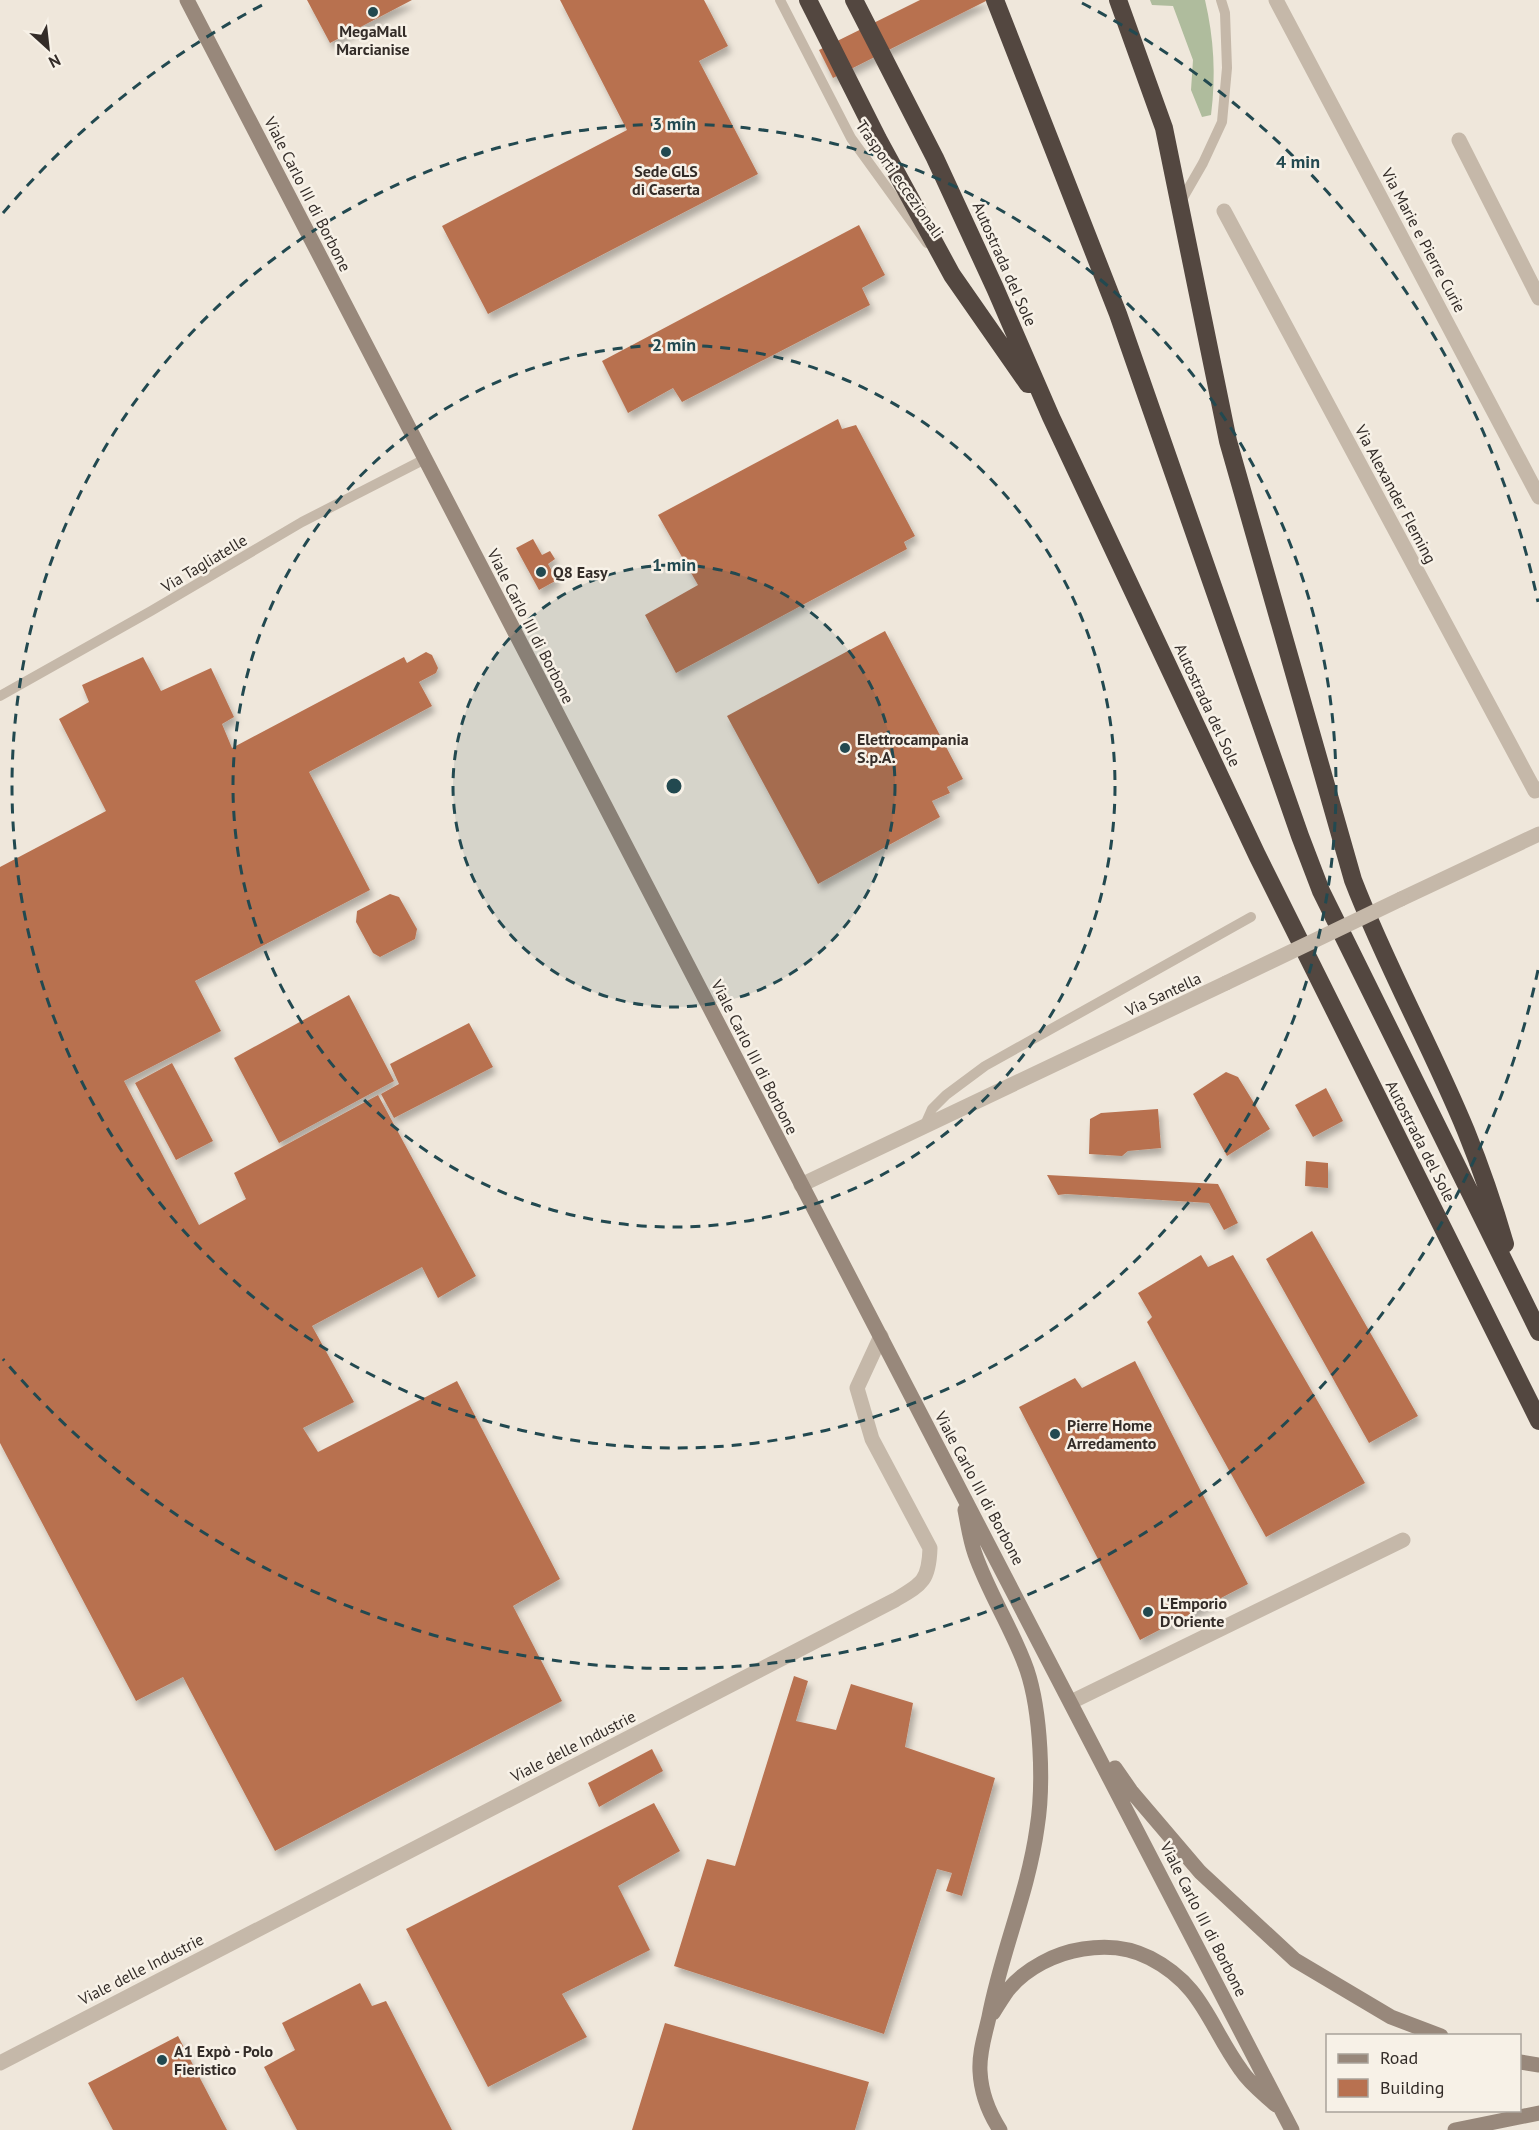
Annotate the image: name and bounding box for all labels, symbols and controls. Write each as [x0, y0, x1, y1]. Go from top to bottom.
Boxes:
marker: MegaMall Marcianise [366, 5, 380, 19]
north arrow [18, 18, 78, 78]
place label: MegaMall Marcianise [336, 21, 410, 59]
text: N [46, 50, 64, 73]
street label: Viale Carlo III di Borbone [260, 112, 356, 275]
text: 3 min [652, 112, 696, 135]
street label: Trasporti eccezionali [852, 116, 948, 242]
marker: Sede GLS di Caserta [659, 145, 673, 159]
text: 4 min [1276, 150, 1320, 173]
place label: Sede GLS di Caserta [632, 161, 700, 199]
street label: Via Marie e Pierre Curie [1377, 163, 1471, 316]
street label: Autostrada del Sole [969, 199, 1041, 329]
text: 2 min [652, 333, 696, 356]
street label: Via Alexander Fleming [1351, 420, 1441, 567]
street label: Via Tagliatelle [157, 530, 251, 597]
street label: Viale Carlo III di Borbone [483, 544, 579, 707]
text: 1 min [652, 553, 696, 576]
place label: Q8 Easy [553, 562, 608, 582]
marker: Q8 Easy [534, 565, 548, 579]
street label: Autostrada del Sole [1171, 640, 1245, 770]
place label: Elettrocampania S.p.A. [857, 729, 969, 767]
marker: Elettrocampania S.p.A. [838, 741, 852, 755]
centre of rings [664, 776, 684, 796]
street label: Via Santella [1121, 968, 1204, 1021]
street label: Viale Carlo III di Borbone [707, 975, 803, 1138]
street label: Autostrada del Sole [1382, 1077, 1460, 1205]
street label: Viale Carlo III di Borbone [931, 1407, 1029, 1568]
place label: Pierre Home Arredamento [1067, 1415, 1157, 1453]
marker: Pierre Home Arredamento [1048, 1427, 1062, 1441]
place label: L'Emporio D'Oriente [1160, 1593, 1227, 1631]
marker: L'Emporio D'Oriente [1141, 1605, 1155, 1619]
street label: Viale delle Industrie [506, 1706, 639, 1787]
street label: Viale Carlo III di Borbone [1156, 1837, 1252, 2000]
street label: Viale delle Industrie [74, 1929, 207, 2010]
legend [1326, 2034, 1521, 2112]
place label: A1 Expò - Polo Fieristico [174, 2041, 274, 2079]
text: Road [1380, 2046, 1418, 2069]
marker: A1 Expò - Polo Fieristico [155, 2053, 169, 2067]
text: Building [1380, 2076, 1444, 2099]

